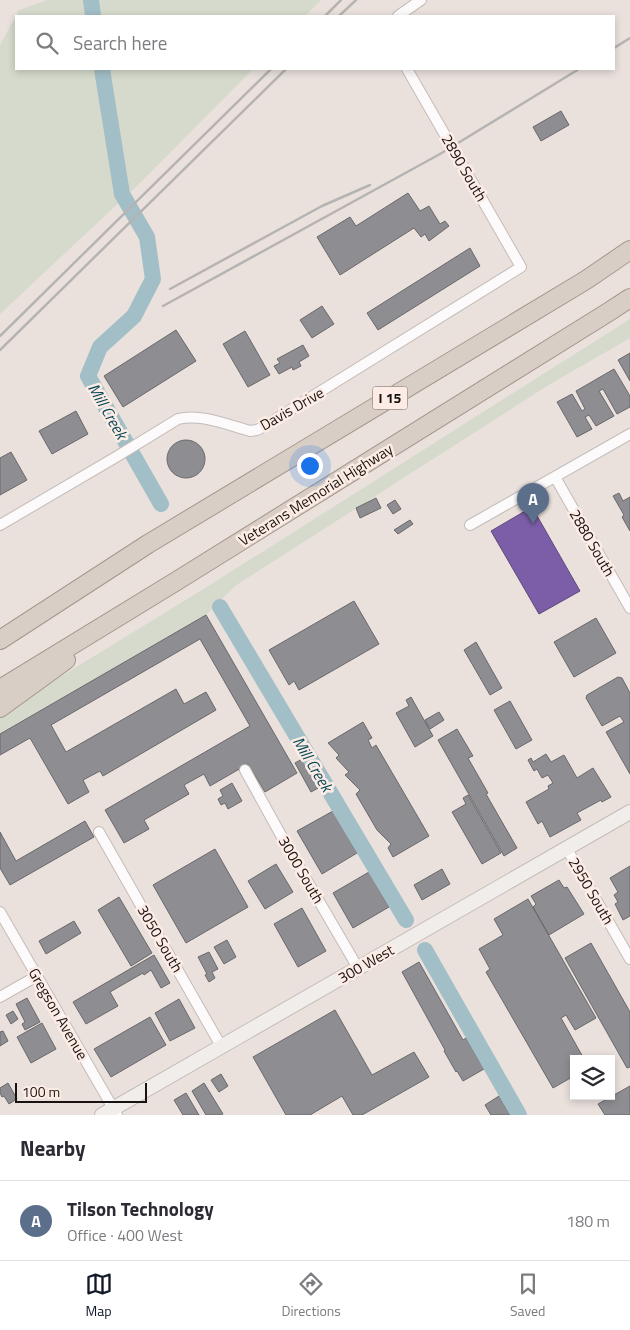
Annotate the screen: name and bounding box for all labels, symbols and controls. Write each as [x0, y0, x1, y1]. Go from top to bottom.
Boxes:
search box [15, 15, 615, 70]
text: Search here [73, 28, 167, 57]
icon: search [33, 29, 61, 57]
street label: 2890 South [436, 130, 493, 206]
water label: Mill Creek [82, 379, 135, 445]
street label: Davis Drive [255, 381, 328, 436]
road number: I 15 [372, 386, 408, 409]
street label: Veterans Memorial Highway [234, 438, 397, 552]
your location [297, 453, 323, 479]
pin: A [517, 483, 549, 524]
street label: 2880 South [564, 505, 621, 581]
water label: Mill Creek [287, 732, 340, 798]
street label: 3000 South [273, 832, 330, 908]
street label: 2950 South [563, 853, 620, 929]
street label: 3050 South [132, 901, 189, 977]
street label: 300 West [333, 938, 399, 989]
street label: Gregson Avenue [23, 964, 94, 1064]
map controls [570, 1055, 615, 1100]
button: layers [570, 1055, 615, 1100]
scale bar [15, 1080, 148, 1103]
text: 100 m [22, 1081, 60, 1102]
text: Nearby [20, 1132, 85, 1164]
text: Tilson Technology [67, 1194, 214, 1223]
text: A [31, 1209, 41, 1233]
text: 180 m [566, 1209, 610, 1233]
text: Office · 400 West [67, 1223, 183, 1247]
tab: Map [85, 1270, 113, 1321]
tab: Directions [282, 1270, 341, 1321]
tab: Saved [510, 1270, 546, 1321]

